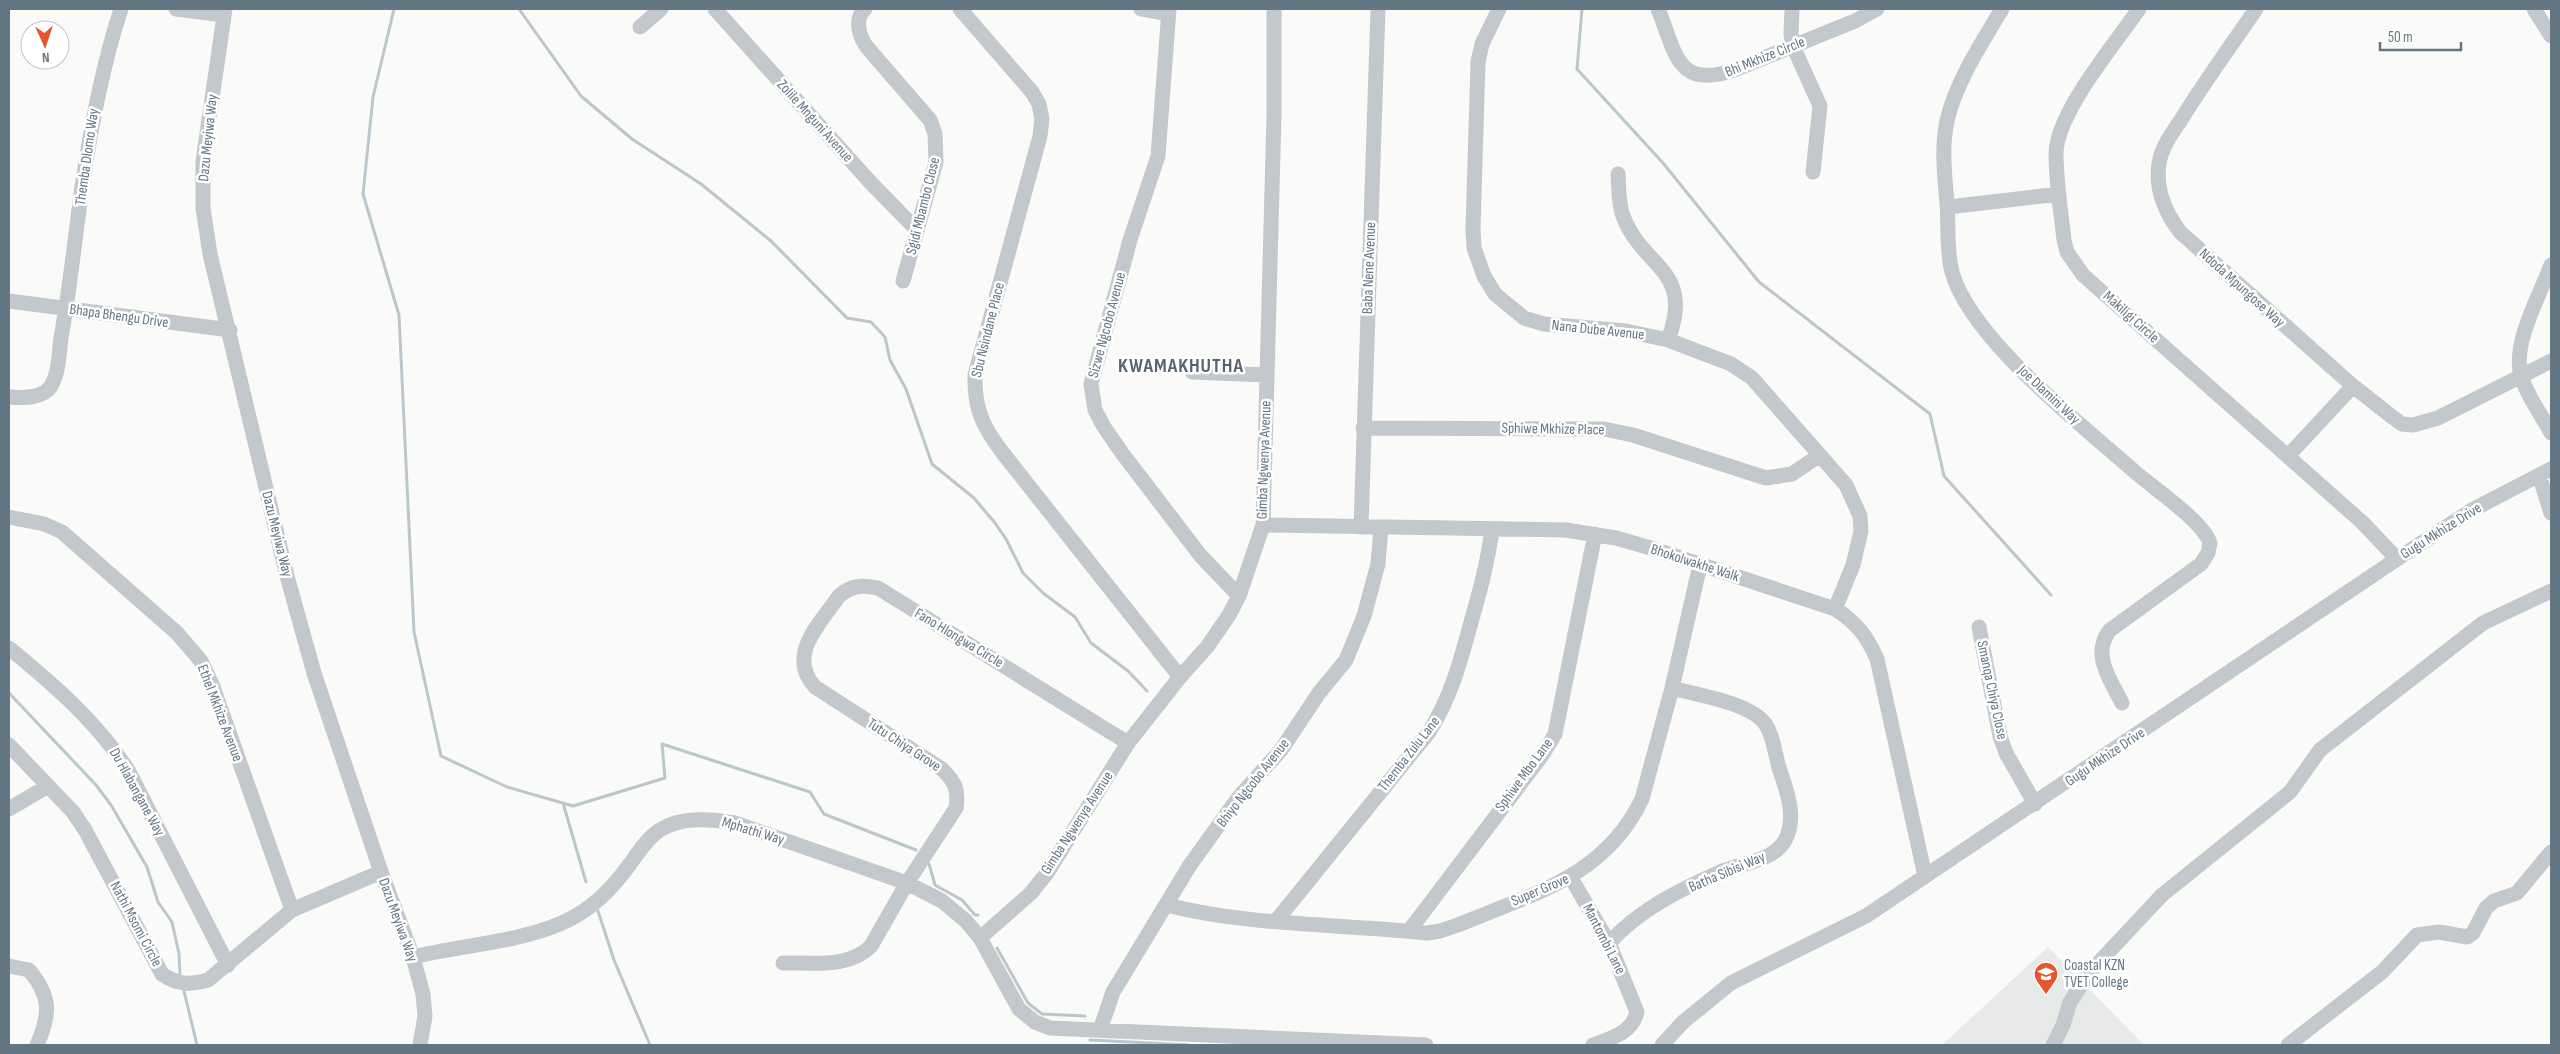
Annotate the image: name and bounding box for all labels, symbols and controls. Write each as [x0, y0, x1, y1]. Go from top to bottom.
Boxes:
north arrow [20, 20, 70, 70]
scale bar [2380, 20, 2461, 52]
text: 50 m [2388, 28, 2413, 47]
street label: Bhi Mkhize Circle [1722, 32, 1808, 82]
text: N [41, 49, 50, 66]
street label: Zolile Mnguni Avenue [773, 76, 857, 166]
street label: Dazu Meyiwa Way [194, 93, 222, 183]
street label: Themba Dlomo Way [71, 107, 103, 207]
street label: Sgidi Mbambo Close [902, 155, 944, 257]
street label: Baba Nene Avenue [1358, 222, 1380, 314]
street label: Ndoda Mpungose Way [2195, 244, 2289, 332]
street label: Sizwe Ngcobo Avenue [1084, 270, 1130, 380]
street label: Sbu Nsindane Place [967, 281, 1009, 379]
street label: Makiligi Circle [2099, 287, 2163, 347]
street label: Bhapa Bhengu Drive [68, 300, 170, 332]
street label: Nana Dube Avenue [1551, 316, 1645, 344]
district label: KWAMAKHUTHA [1118, 354, 1244, 378]
street label: Joe Dlamini Way [2013, 361, 2084, 429]
street label: Gimba Ngwenya Avenue [1252, 400, 1276, 520]
street label: Sphiwe Mkhize Place [1501, 419, 1605, 439]
street label: Dazu Meyiwa Way [257, 489, 297, 579]
street label: Gugu Mkhize Drive [2397, 499, 2485, 563]
street label: Bhokolwakhe Walk [1648, 540, 1742, 586]
street label: Fano Hlongwa Circle [911, 604, 1007, 672]
street label: Smanqa Chiya Close [1972, 639, 2012, 741]
street label: Ethel Mkhize Avenue [193, 662, 247, 764]
street label: Themba Zulu Lane [1374, 713, 1444, 795]
street label: Tutu Chiya Grove [864, 714, 944, 776]
street label: Gugu Mkhize Drive [2062, 723, 2148, 791]
street label: Bhiyo Ngcobo Avenue [1212, 735, 1294, 831]
street label: Sphiwe Mbo Lane [1491, 735, 1557, 815]
street label: Du Hlabangane Way [105, 745, 169, 840]
street label: Gimba Ngwenya Avenue [1037, 768, 1117, 878]
street label: Mphathi Way [719, 813, 787, 850]
street label: Batha Sibisi Way [1686, 847, 1768, 897]
street label: Super Grove [1508, 869, 1572, 911]
street label: Dazu Meyiwa Way [374, 876, 422, 965]
street label: Nathi Msomi Circle [106, 878, 166, 970]
street label: Mantombi Lane [1578, 901, 1630, 977]
place label: Coastal KZN TVET College [2064, 956, 2129, 992]
school or university icon: Coastal KZN TVET College [2033, 961, 2059, 995]

